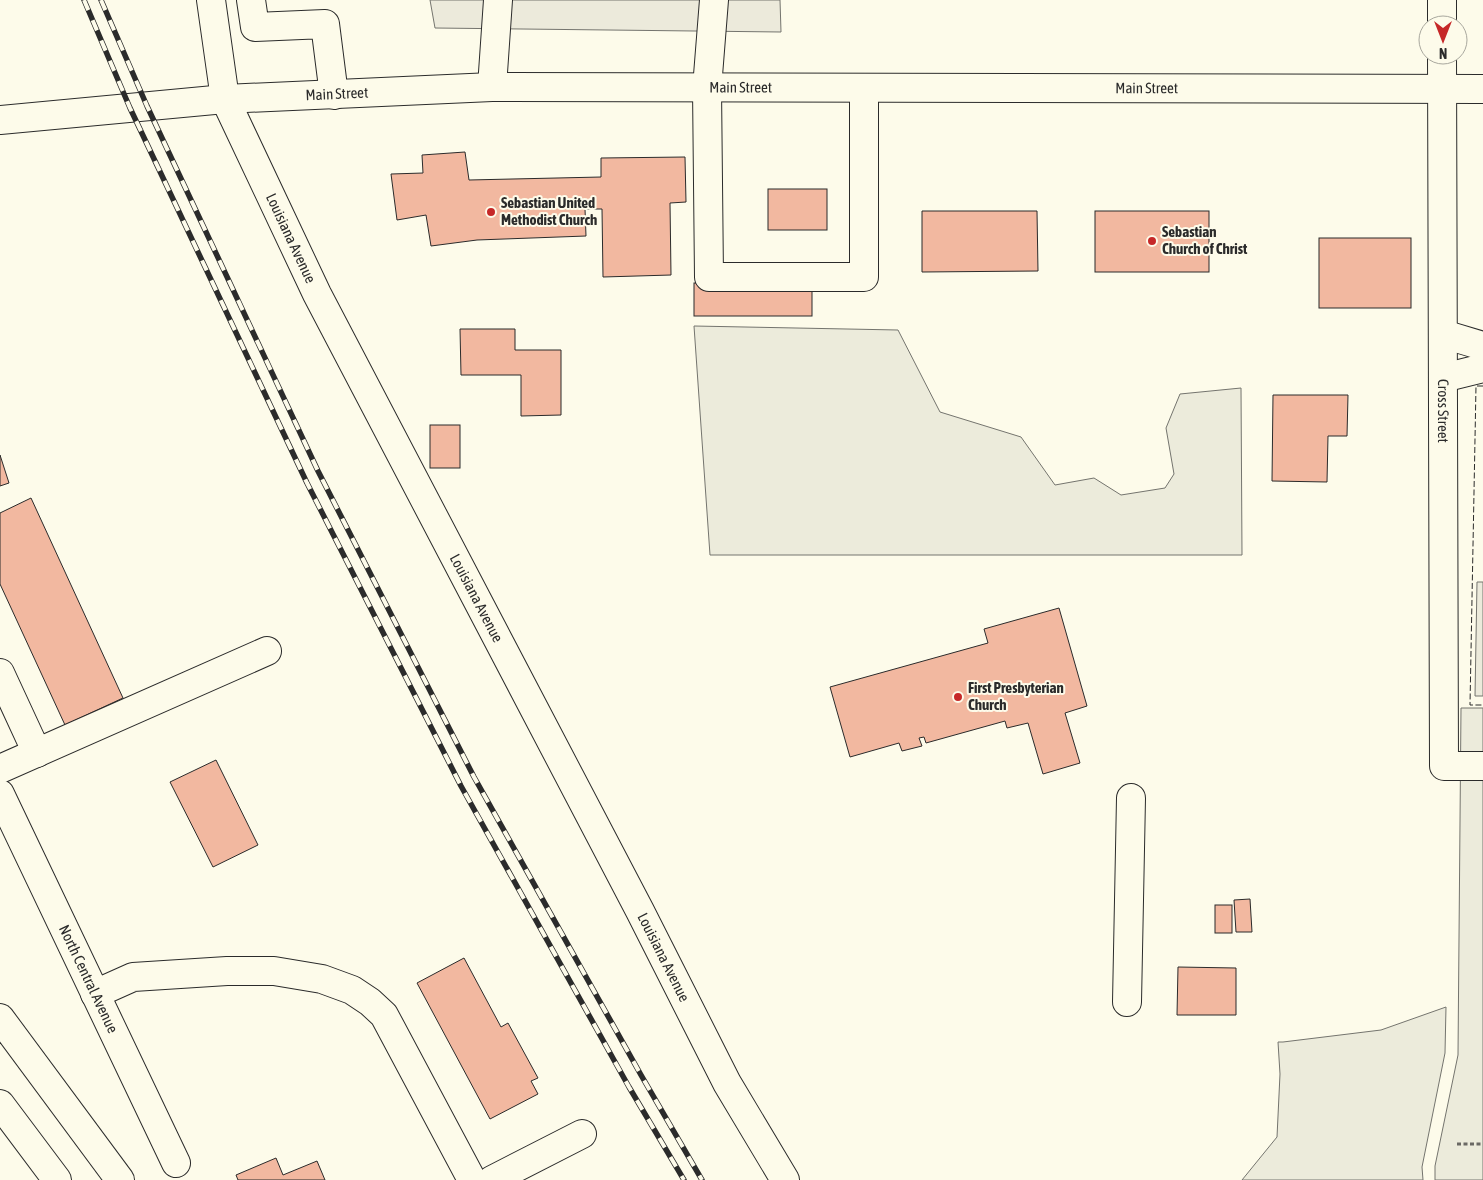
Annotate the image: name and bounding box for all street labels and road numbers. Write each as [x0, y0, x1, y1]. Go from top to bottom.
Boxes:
street label: Main Street [709, 78, 772, 96]
street label: Main Street [1115, 79, 1178, 96]
street label: Main Street [305, 84, 369, 103]
street label: Louisiana Avenue [263, 191, 320, 286]
street label: Cross Street [1435, 379, 1452, 443]
street label: Louisiana Avenue [447, 551, 507, 645]
street label: Louisiana Avenue [634, 910, 694, 1005]
street label: North Central Avenue [56, 922, 122, 1036]

